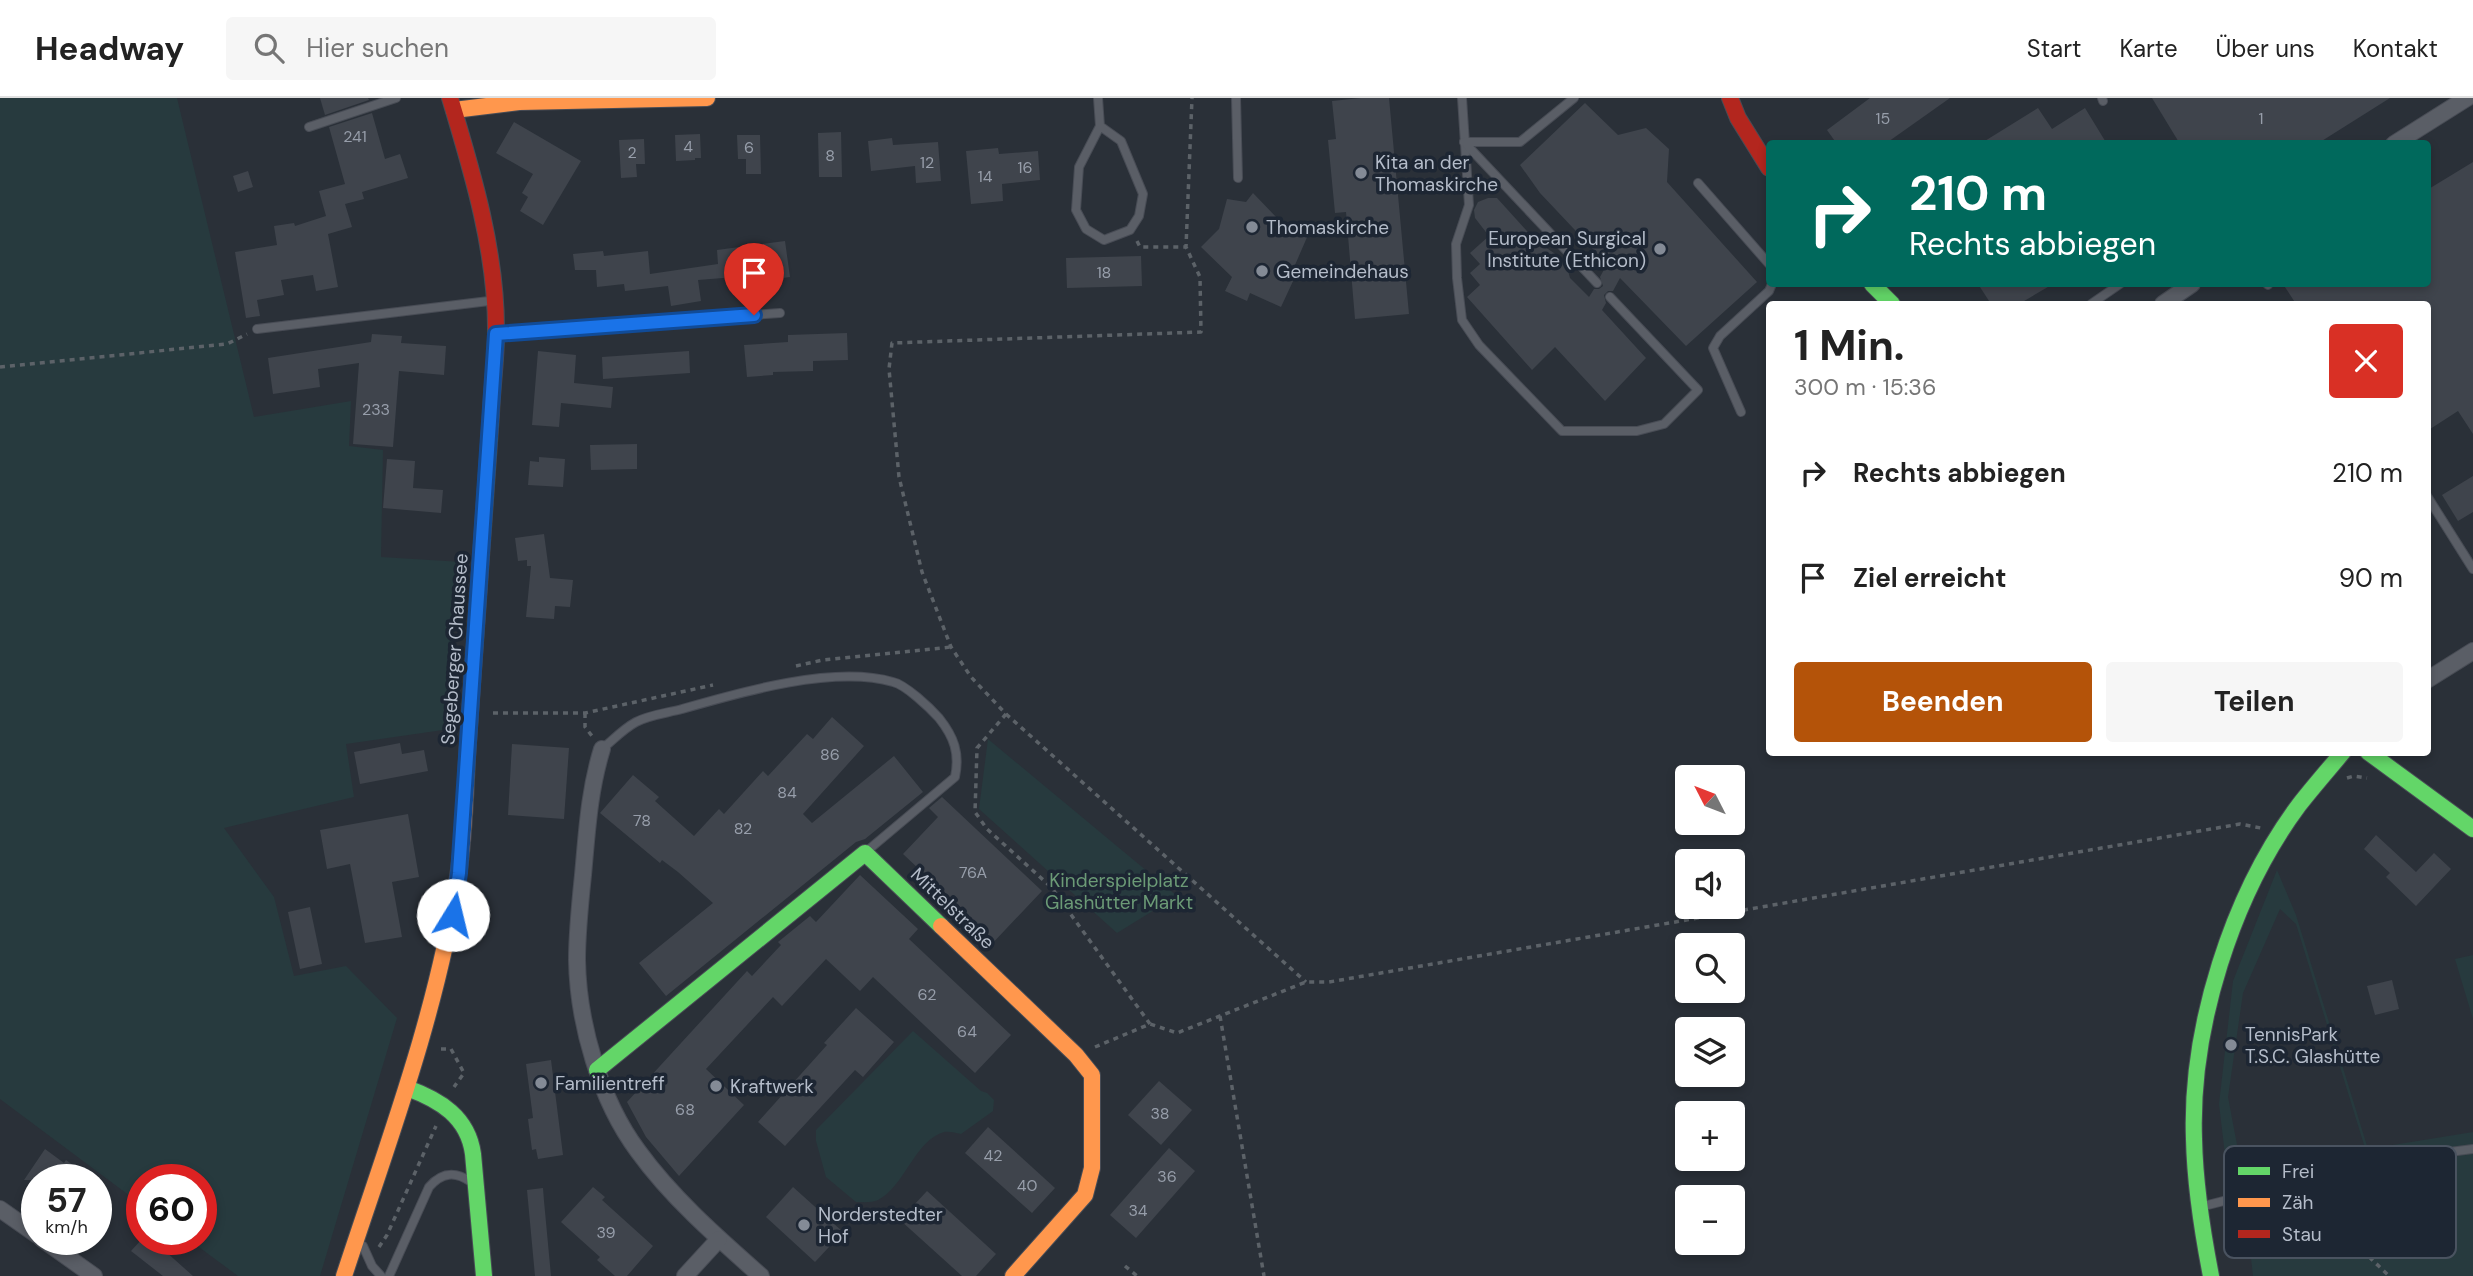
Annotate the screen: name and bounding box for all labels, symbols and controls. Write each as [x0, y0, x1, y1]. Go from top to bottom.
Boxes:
search box [226, 17, 716, 80]
text: Headway [35, 27, 184, 70]
icon: search [250, 29, 288, 67]
text: Hier suchen [306, 31, 449, 65]
text: Start [2027, 33, 2081, 64]
text: Karte [2119, 33, 2178, 64]
text: Über uns [2216, 33, 2315, 64]
text: Kontakt [2353, 33, 2438, 64]
house number: 15 [1876, 108, 1890, 129]
house number: 1 [2259, 108, 2264, 129]
house number: 241 [343, 126, 367, 147]
house number: 4 [683, 136, 693, 157]
house number: 6 [744, 137, 754, 158]
house number: 2 [627, 142, 637, 163]
house number: 8 [825, 145, 835, 166]
place label: Kita an der Thomaskirche [1375, 150, 1498, 197]
house number: 12 [920, 152, 934, 173]
house number: 16 [1017, 157, 1033, 178]
text: 210 m [1909, 161, 2047, 225]
marker: Kita an der Thomaskirche [1353, 165, 1369, 181]
house number: 14 [978, 166, 993, 187]
icon: right [1794, 168, 1885, 259]
place label: Thomaskirche [1266, 215, 1389, 240]
marker: Thomaskirche [1244, 219, 1260, 235]
text: Rechts abbiegen [1909, 223, 2156, 265]
place label: European Surgical Institute (Ethicon) [1487, 226, 1646, 273]
marker: European Surgical Institute (Ethicon) [1652, 241, 1668, 257]
pin [724, 243, 784, 315]
icon: arrive [735, 254, 773, 292]
place label: Gemeindehaus [1276, 259, 1409, 284]
house number: 18 [1097, 262, 1111, 283]
marker: Gemeindehaus [1254, 263, 1270, 279]
text: 1 Min. [1794, 318, 1904, 373]
button: close [2329, 324, 2403, 398]
text: 300 m · 15:36 [1794, 372, 1936, 402]
house number: 233 [362, 399, 390, 420]
icon: right [1794, 454, 1832, 492]
text: Rechts abbiegen [1853, 456, 2066, 490]
text: 210 m [2332, 456, 2403, 490]
street label: Segeberger Chaussee [435, 552, 474, 746]
icon: arrive [1794, 559, 1832, 597]
text: Ziel erreicht [1853, 561, 2006, 595]
text: 90 m [2339, 561, 2403, 595]
button: Beenden [1794, 662, 2092, 742]
button: Teilen [2106, 662, 2403, 742]
house number: 86 [820, 744, 840, 765]
north arrow [1675, 765, 1745, 835]
map controls [1675, 765, 1745, 1255]
house number: 84 [777, 782, 797, 803]
house number: 78 [633, 810, 651, 831]
house number: 82 [734, 818, 752, 839]
button: sound [1675, 849, 1745, 919]
street label: Mittelstraße [905, 862, 1000, 955]
house number: 76A [959, 862, 987, 883]
park label: Kinderspielplatz Glashütter Markt [1045, 868, 1193, 915]
position arrow [416, 878, 490, 952]
button: search [1675, 933, 1745, 1003]
house number: 62 [918, 984, 936, 1005]
button: layers [1675, 1017, 1745, 1087]
house number: 64 [957, 1021, 977, 1042]
place label: TennisPark T.S.C. Glashütte [2245, 1022, 2380, 1069]
marker: TennisPark T.S.C. Glashütte [2223, 1037, 2239, 1053]
place label: Familientreff [555, 1071, 665, 1096]
place label: Kraftwerk [730, 1074, 814, 1099]
marker: Familientreff [533, 1075, 549, 1091]
marker: Kraftwerk [708, 1078, 724, 1094]
house number: 68 [675, 1099, 695, 1120]
button: + [1675, 1101, 1745, 1171]
house number: 38 [1150, 1103, 1170, 1124]
house number: 42 [984, 1145, 1002, 1166]
legend [2224, 1146, 2456, 1258]
text: Frei [2282, 1159, 2314, 1184]
speed limit sign: 60 [126, 1164, 217, 1255]
house number: 36 [1157, 1166, 1177, 1187]
house number: 40 [1017, 1175, 1037, 1196]
text: 57 [46, 1177, 87, 1223]
button: − [1675, 1185, 1745, 1255]
text: Zäh [2282, 1190, 2314, 1215]
house number: 34 [1128, 1200, 1148, 1221]
place label: Norderstedter Hof [818, 1202, 943, 1249]
text: km/h [45, 1215, 88, 1239]
marker: Norderstedter Hof [796, 1217, 812, 1233]
house number: 39 [596, 1222, 616, 1243]
text: Stau [2282, 1222, 2322, 1247]

